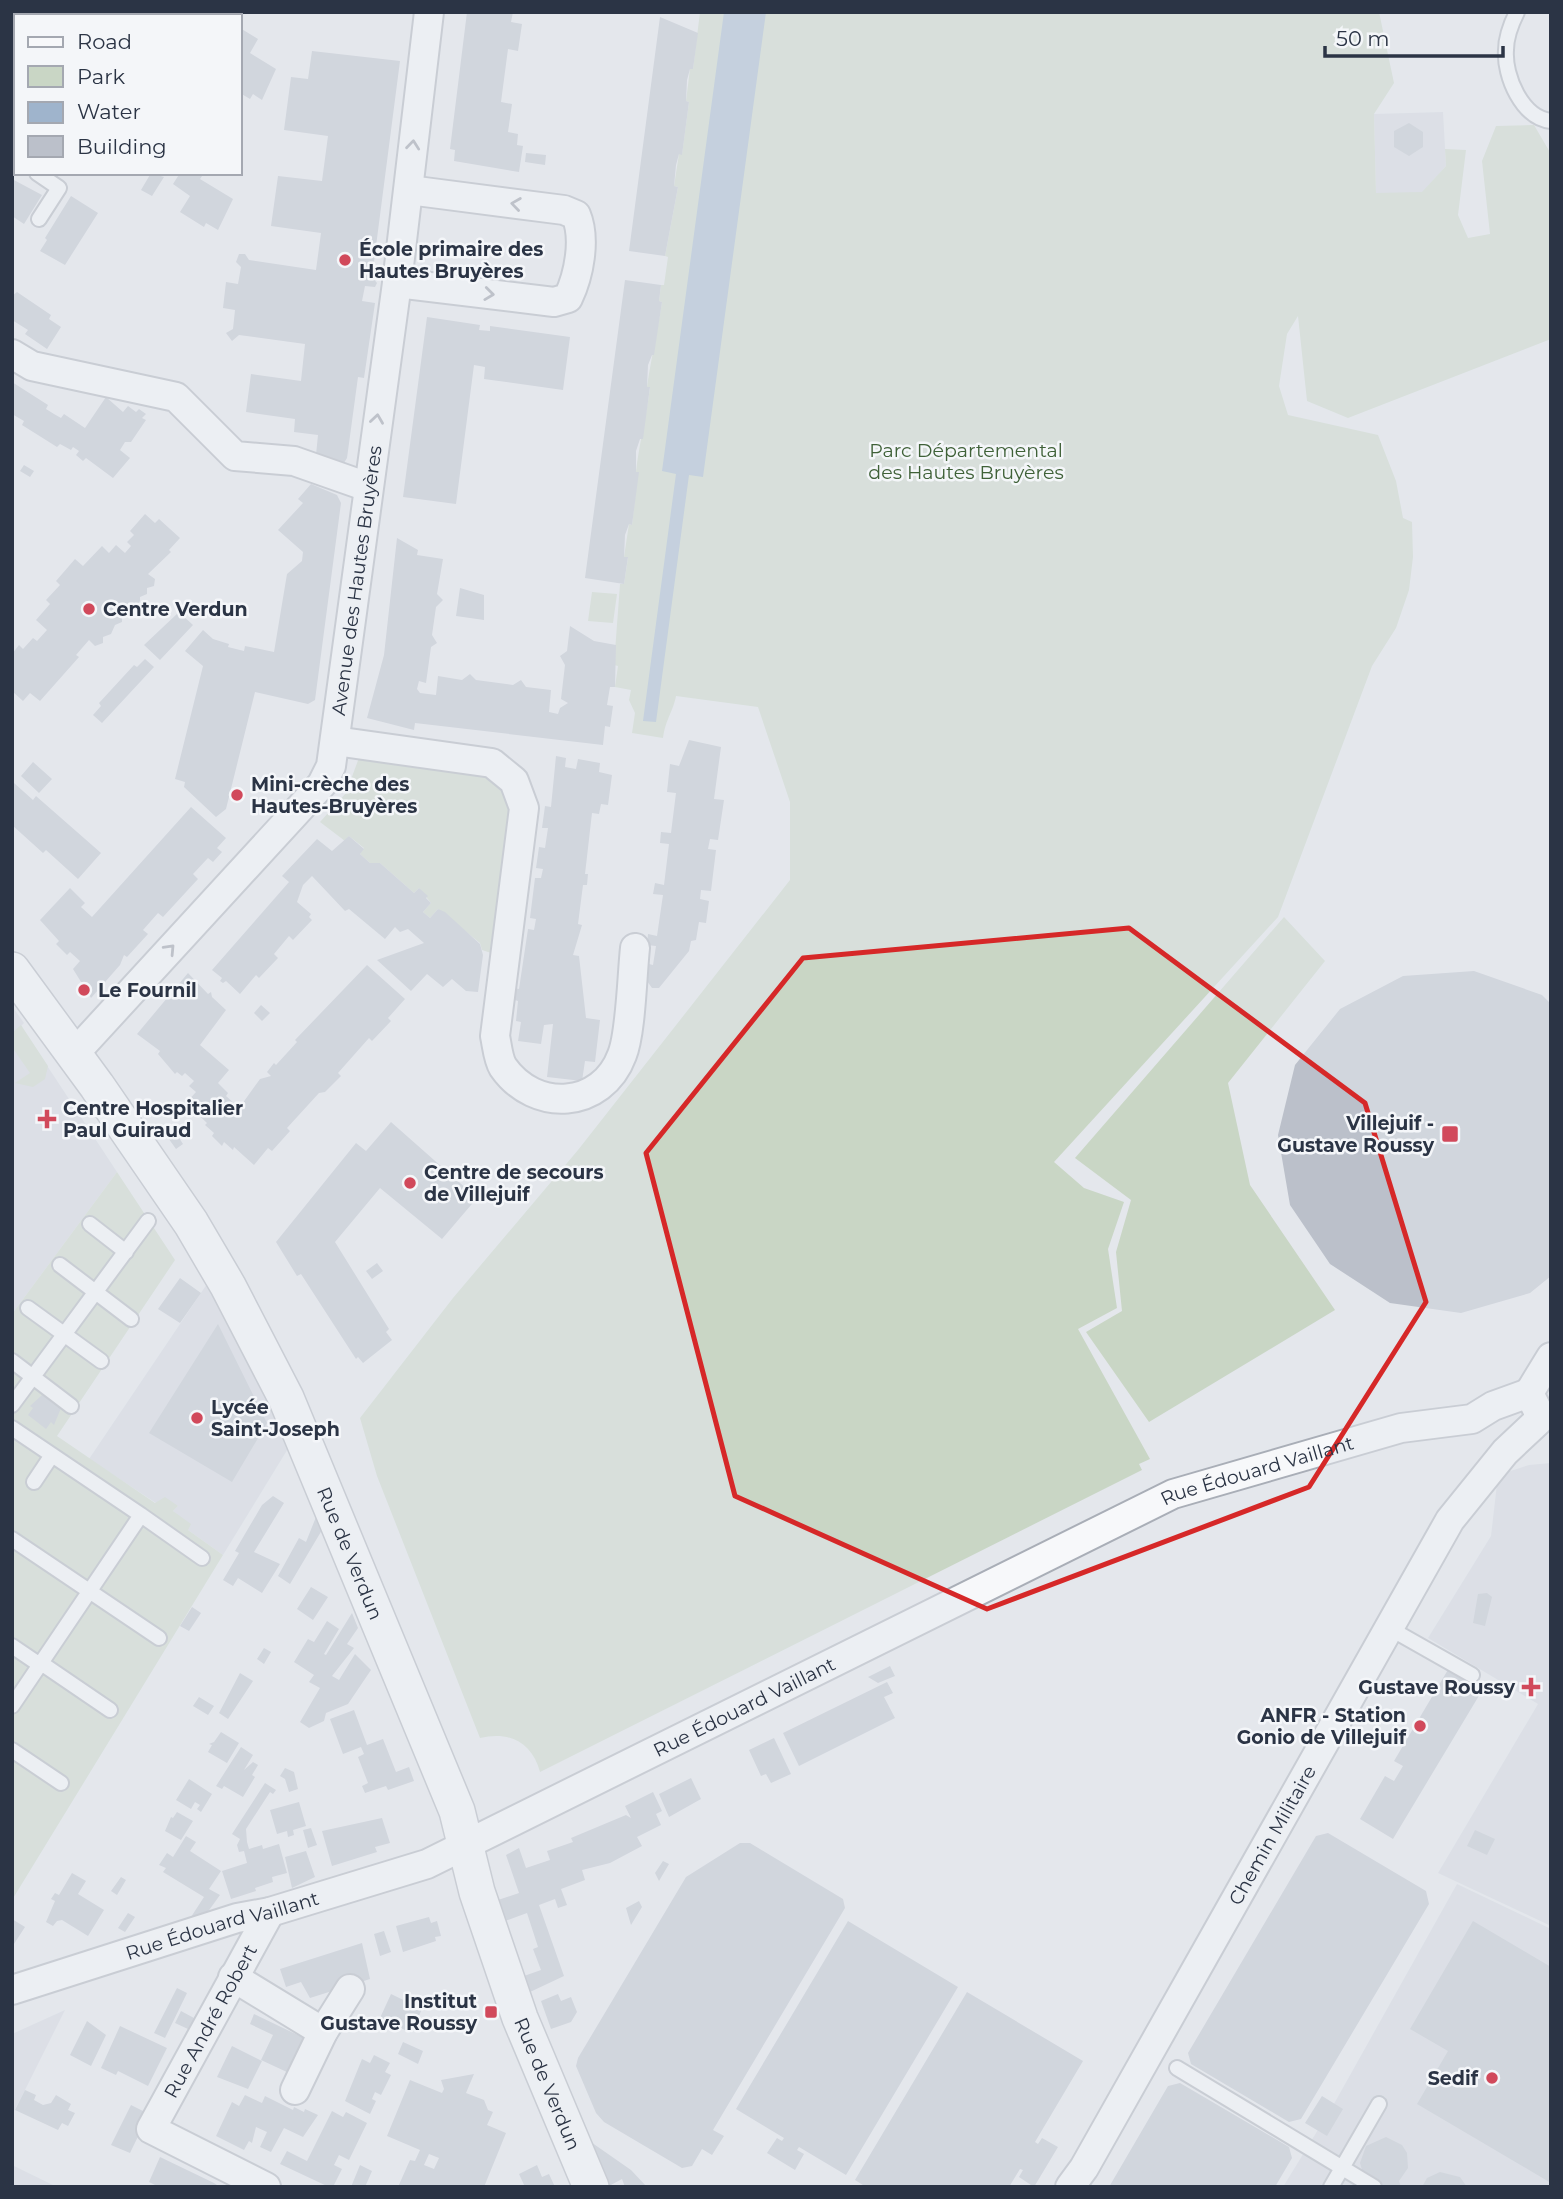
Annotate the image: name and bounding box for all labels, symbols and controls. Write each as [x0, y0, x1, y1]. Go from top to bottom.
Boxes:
legend [14, 14, 242, 175]
scale bar [1325, 14, 1504, 58]
text: 50 m [1336, 26, 1390, 51]
text: Road [77, 29, 132, 54]
text: Park [77, 64, 125, 89]
text: Water [77, 99, 141, 124]
text: Building [77, 134, 167, 159]
one-way arrow [406, 139, 421, 151]
one-way arrow [510, 197, 522, 212]
place label: École primaire des Hautes Bruyères [359, 238, 543, 283]
marker: École primaire des Hautes Bruyères [337, 252, 353, 268]
one-way arrow [483, 287, 495, 302]
one-way arrow [370, 413, 385, 425]
park label: Parc Départemental des Hautes Bruyères [868, 439, 1064, 484]
street label: Avenue des Hautes Bruyères [327, 444, 387, 717]
place label: Centre Verdun [103, 598, 248, 621]
marker: Centre Verdun [81, 601, 97, 617]
place label: Mini-crèche des Hautes-Bruyères [251, 773, 417, 818]
marker: Mini-crèche des Hautes-Bruyères [229, 787, 245, 803]
one-way arrow [161, 944, 174, 957]
place label: Le Fournil [98, 979, 197, 1002]
marker: Le Fournil [76, 982, 92, 998]
place label: Centre Hospitalier Paul Guiraud [63, 1097, 243, 1142]
marker: Centre Hospitalier Paul Guiraud [37, 1109, 57, 1129]
place label: Villejuif - Gustave Roussy [1277, 1112, 1435, 1157]
marker: Villejuif - Gustave Roussy [1440, 1124, 1460, 1144]
place label: Centre de secours de Villejuif [424, 1161, 604, 1206]
marker: Centre de secours de Villejuif [402, 1175, 418, 1191]
place label: Lycée Saint-Joseph [211, 1396, 340, 1441]
marker: Lycée Saint-Joseph [189, 1410, 205, 1426]
street label: Rue Édouard Vaillant [1157, 1431, 1357, 1510]
street label: Rue de Verdun [312, 1483, 388, 1623]
street label: Rue Édouard Vaillant [650, 1652, 839, 1762]
place label: Gustave Roussy [1358, 1676, 1516, 1699]
marker: Gustave Roussy [1521, 1677, 1541, 1697]
place label: ANFR - Station Gonio de Villejuif [1237, 1704, 1407, 1749]
marker: ANFR - Station Gonio de Villejuif [1412, 1718, 1428, 1734]
street label: Chemin Militaire [1224, 1761, 1321, 1909]
street label: Rue Édouard Vaillant [123, 1887, 322, 1965]
street label: Rue André Robert [159, 1940, 262, 2102]
place label: Institut Gustave Roussy [320, 1990, 478, 2035]
marker: Institut Gustave Roussy [483, 2004, 499, 2020]
street label: Rue de Verdun [509, 2014, 585, 2154]
place label: Sedif [1428, 2067, 1479, 2090]
marker: Sedif [1484, 2070, 1500, 2086]

